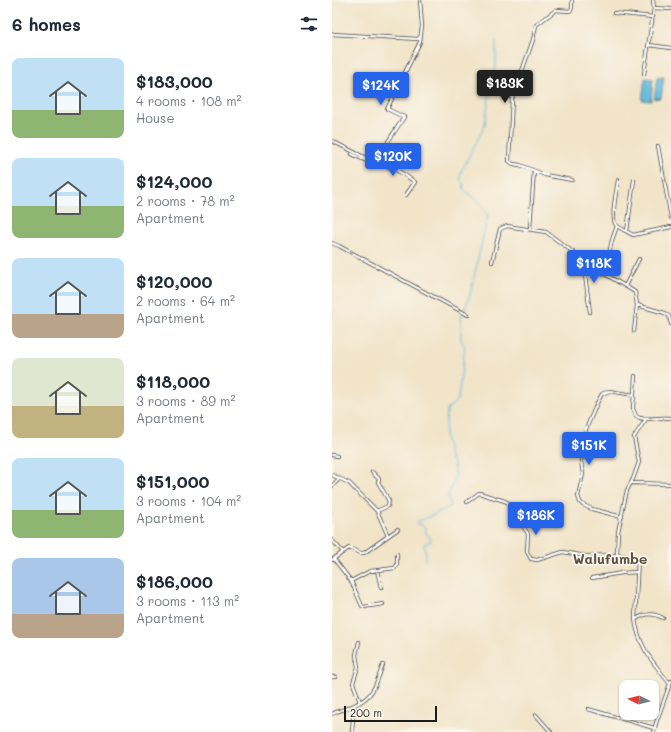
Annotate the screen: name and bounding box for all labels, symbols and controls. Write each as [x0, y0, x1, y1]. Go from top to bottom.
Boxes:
text: 6 homes [12, 13, 81, 35]
icon: filters [298, 13, 320, 35]
text: $183,000 [136, 70, 213, 92]
pin: $183K [477, 70, 533, 104]
pin: $124K [353, 72, 409, 106]
icon: home [44, 74, 92, 122]
text: $183K [486, 74, 524, 91]
text: $124K [362, 76, 400, 93]
text: 4 rooms · 108 m² [136, 92, 242, 109]
text: House [136, 109, 174, 126]
pin: $120K [365, 143, 421, 177]
text: $120K [374, 147, 412, 164]
text: $124,000 [136, 170, 212, 192]
icon: home [44, 174, 92, 222]
text: 2 rooms · 78 m² [136, 192, 235, 209]
text: Apartment [136, 209, 205, 226]
pin: $118K [566, 250, 622, 284]
text: $118K [576, 254, 612, 271]
text: $120,000 [136, 270, 212, 292]
icon: home [44, 274, 92, 322]
text: 2 rooms · 64 m² [136, 292, 235, 309]
text: Apartment [136, 309, 205, 326]
text: $118,000 [136, 370, 210, 392]
icon: home [44, 374, 92, 422]
text: 3 rooms · 89 m² [136, 392, 235, 409]
text: Apartment [136, 409, 205, 426]
pin: $151K [561, 432, 617, 466]
text: $151K [571, 436, 607, 453]
text: $151,000 [136, 470, 210, 492]
icon: home [44, 474, 92, 522]
text: 3 rooms · 104 m² [136, 492, 241, 509]
pin: $186K [508, 502, 564, 536]
text: $186K [517, 506, 555, 523]
text: Apartment [136, 509, 205, 526]
district label: Walufumbe [573, 549, 647, 568]
text: $186,000 [136, 570, 213, 592]
icon: home [44, 574, 92, 622]
text: 3 rooms · 113 m² [136, 592, 239, 609]
text: Apartment [136, 609, 205, 626]
north arrow [619, 680, 659, 720]
map controls [619, 680, 659, 720]
scale bar [344, 704, 437, 723]
text: 200 m [350, 705, 382, 720]

